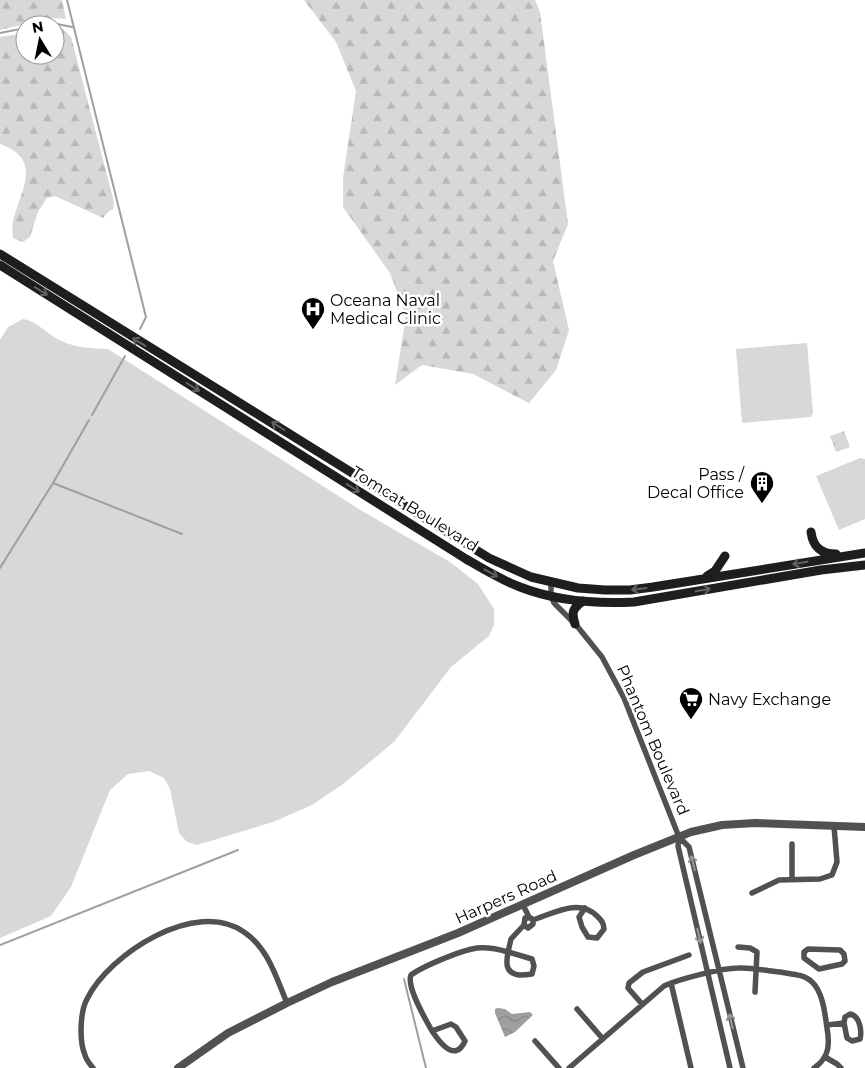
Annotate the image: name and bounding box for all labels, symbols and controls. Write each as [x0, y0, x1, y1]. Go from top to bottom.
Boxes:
north arrow [15, 15, 65, 65]
text: N [31, 17, 45, 37]
one-way arrow [34, 286, 48, 296]
place label: Oceana Naval Medical Clinic [330, 291, 441, 328]
hospital icon: Oceana Naval Medical Clinic [300, 296, 326, 330]
one-way arrow [133, 336, 147, 346]
one-way arrow [186, 383, 200, 393]
one-way arrow [271, 421, 285, 431]
street label: Tomcat Boulevard [348, 462, 482, 556]
place label: Pass / Decal Office [647, 465, 745, 502]
building icon: Pass / Decal Office [749, 470, 775, 504]
one-way arrow [345, 483, 359, 493]
one-way arrow [792, 559, 808, 569]
one-way arrow [483, 569, 498, 578]
one-way arrow [631, 584, 647, 594]
one-way arrow [695, 585, 711, 595]
street label: Phantom Boulevard [613, 662, 693, 818]
supermarket icon: Navy Exchange [678, 686, 704, 720]
place label: Navy Exchange [708, 690, 831, 709]
one-way arrow [688, 855, 697, 871]
street label: Harpers Road [452, 866, 560, 928]
one-way arrow [695, 927, 704, 943]
one-way arrow [726, 1013, 735, 1029]

